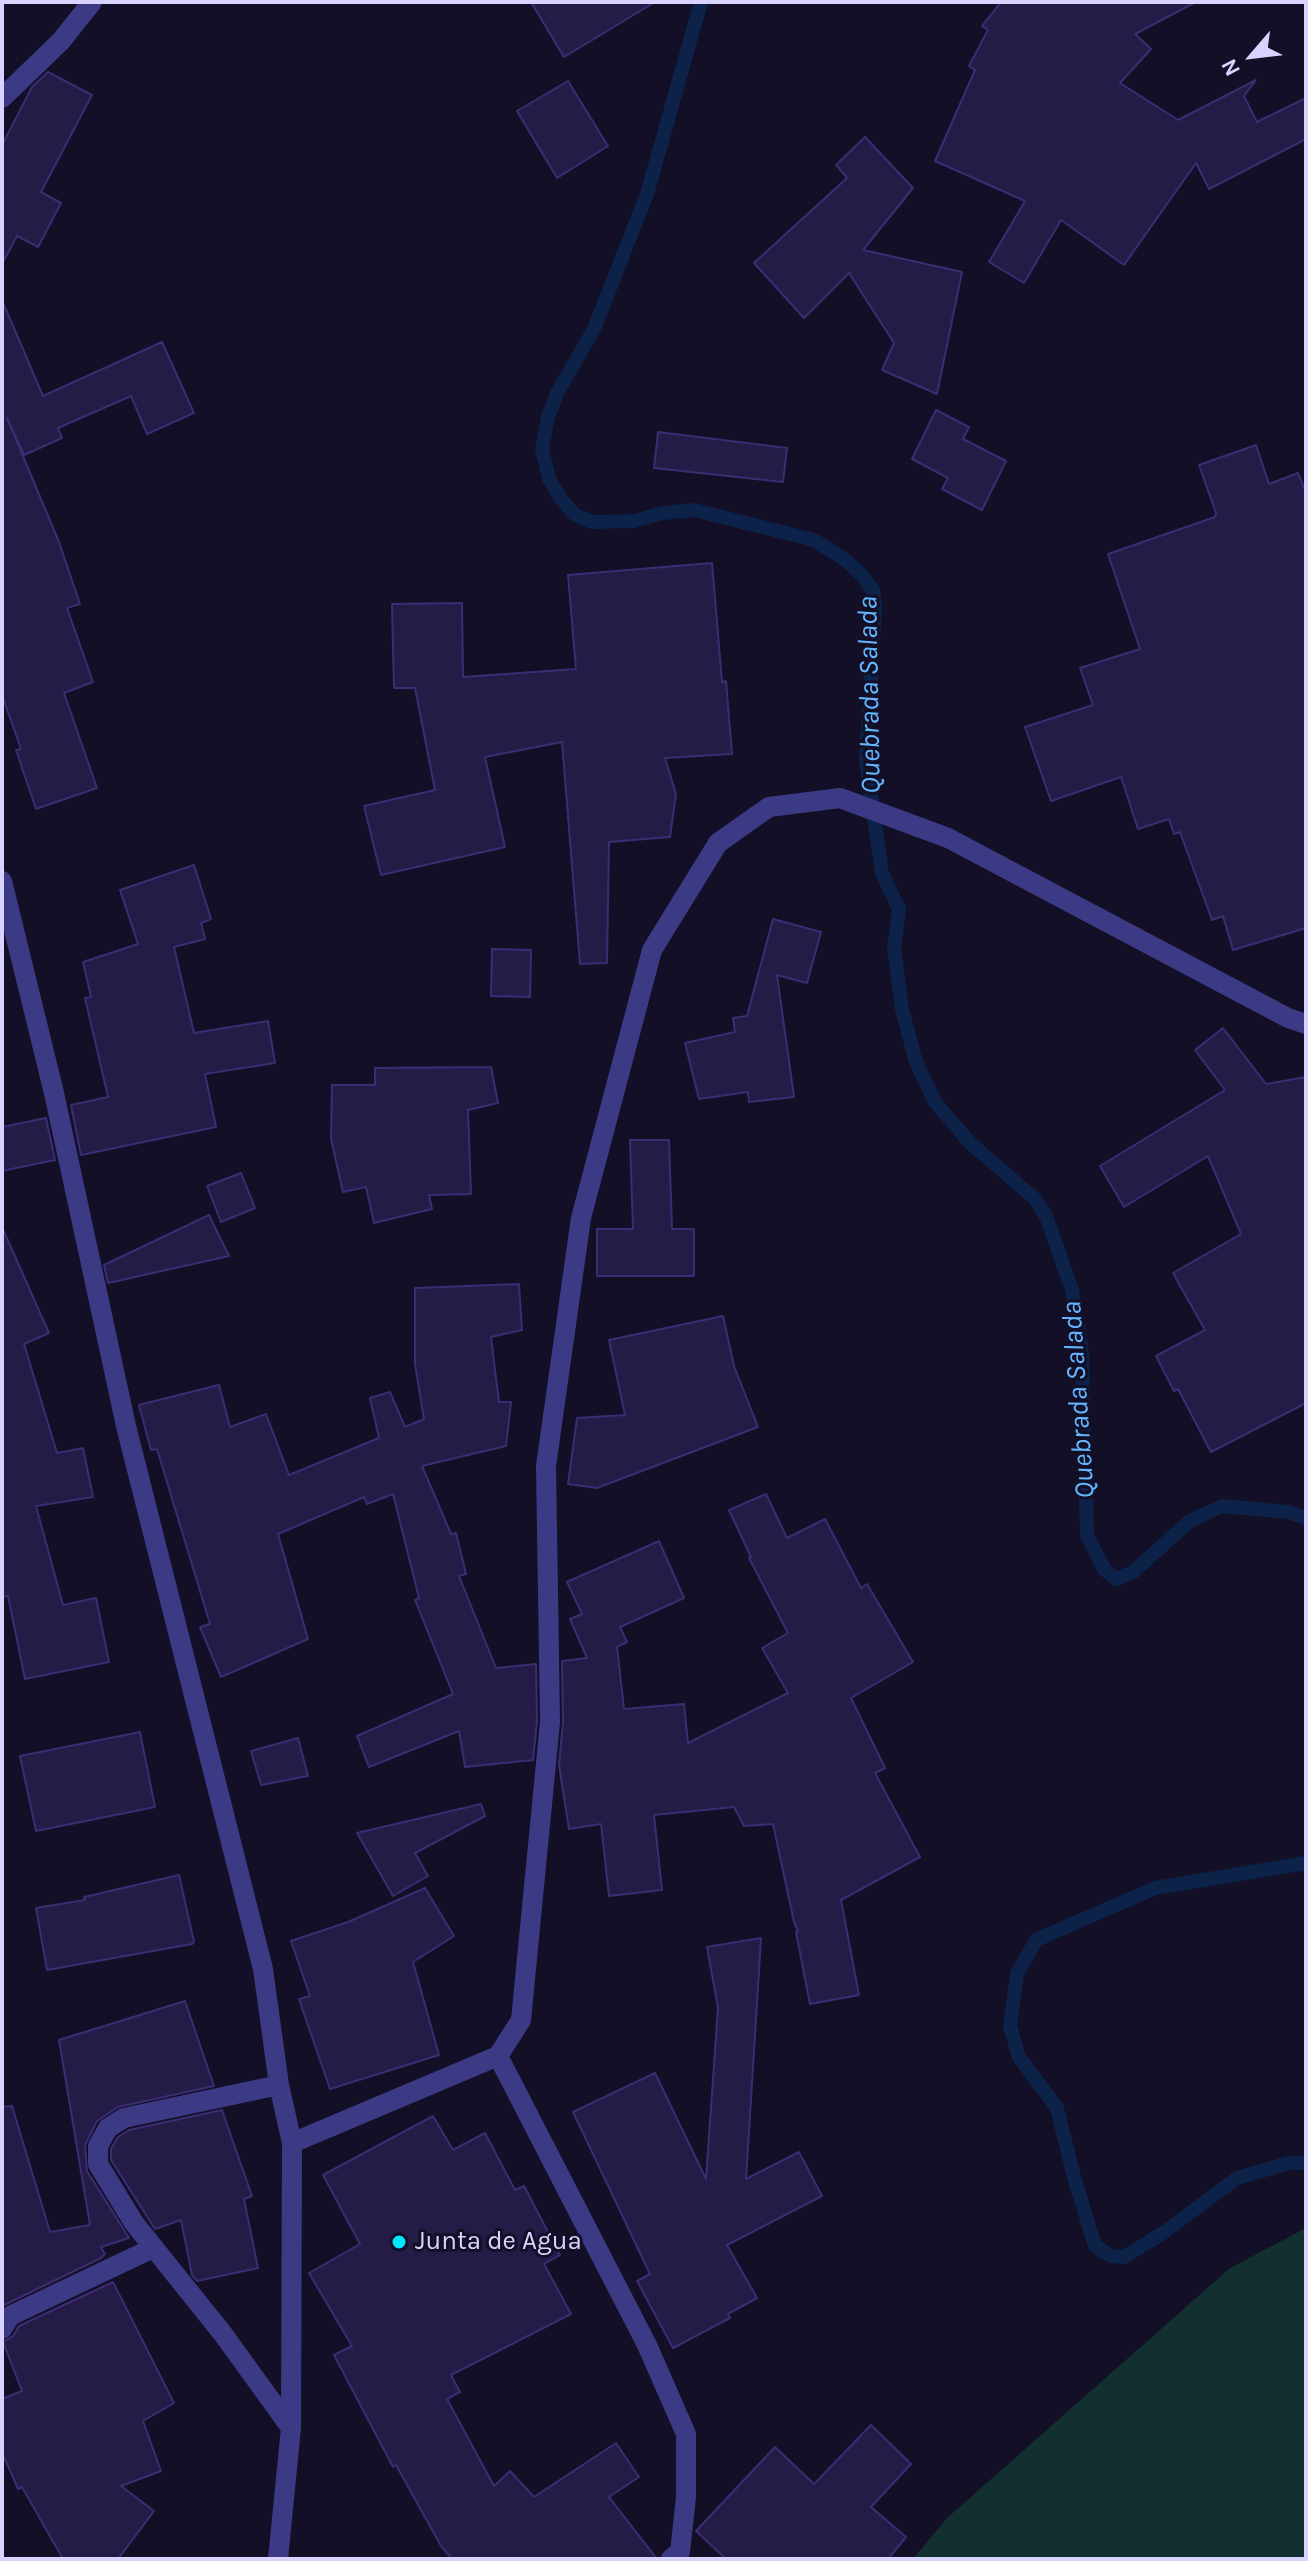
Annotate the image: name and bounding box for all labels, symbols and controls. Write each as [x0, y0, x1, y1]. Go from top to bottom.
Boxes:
north arrow [1212, 16, 1292, 96]
text: N [1216, 54, 1246, 80]
water label: Quebrada Salada [851, 596, 889, 794]
water label: Quebrada Salada [1055, 1300, 1103, 1500]
place label: Junta de Agua [415, 2226, 582, 2258]
marker: Junta de Agua [390, 2233, 408, 2251]

